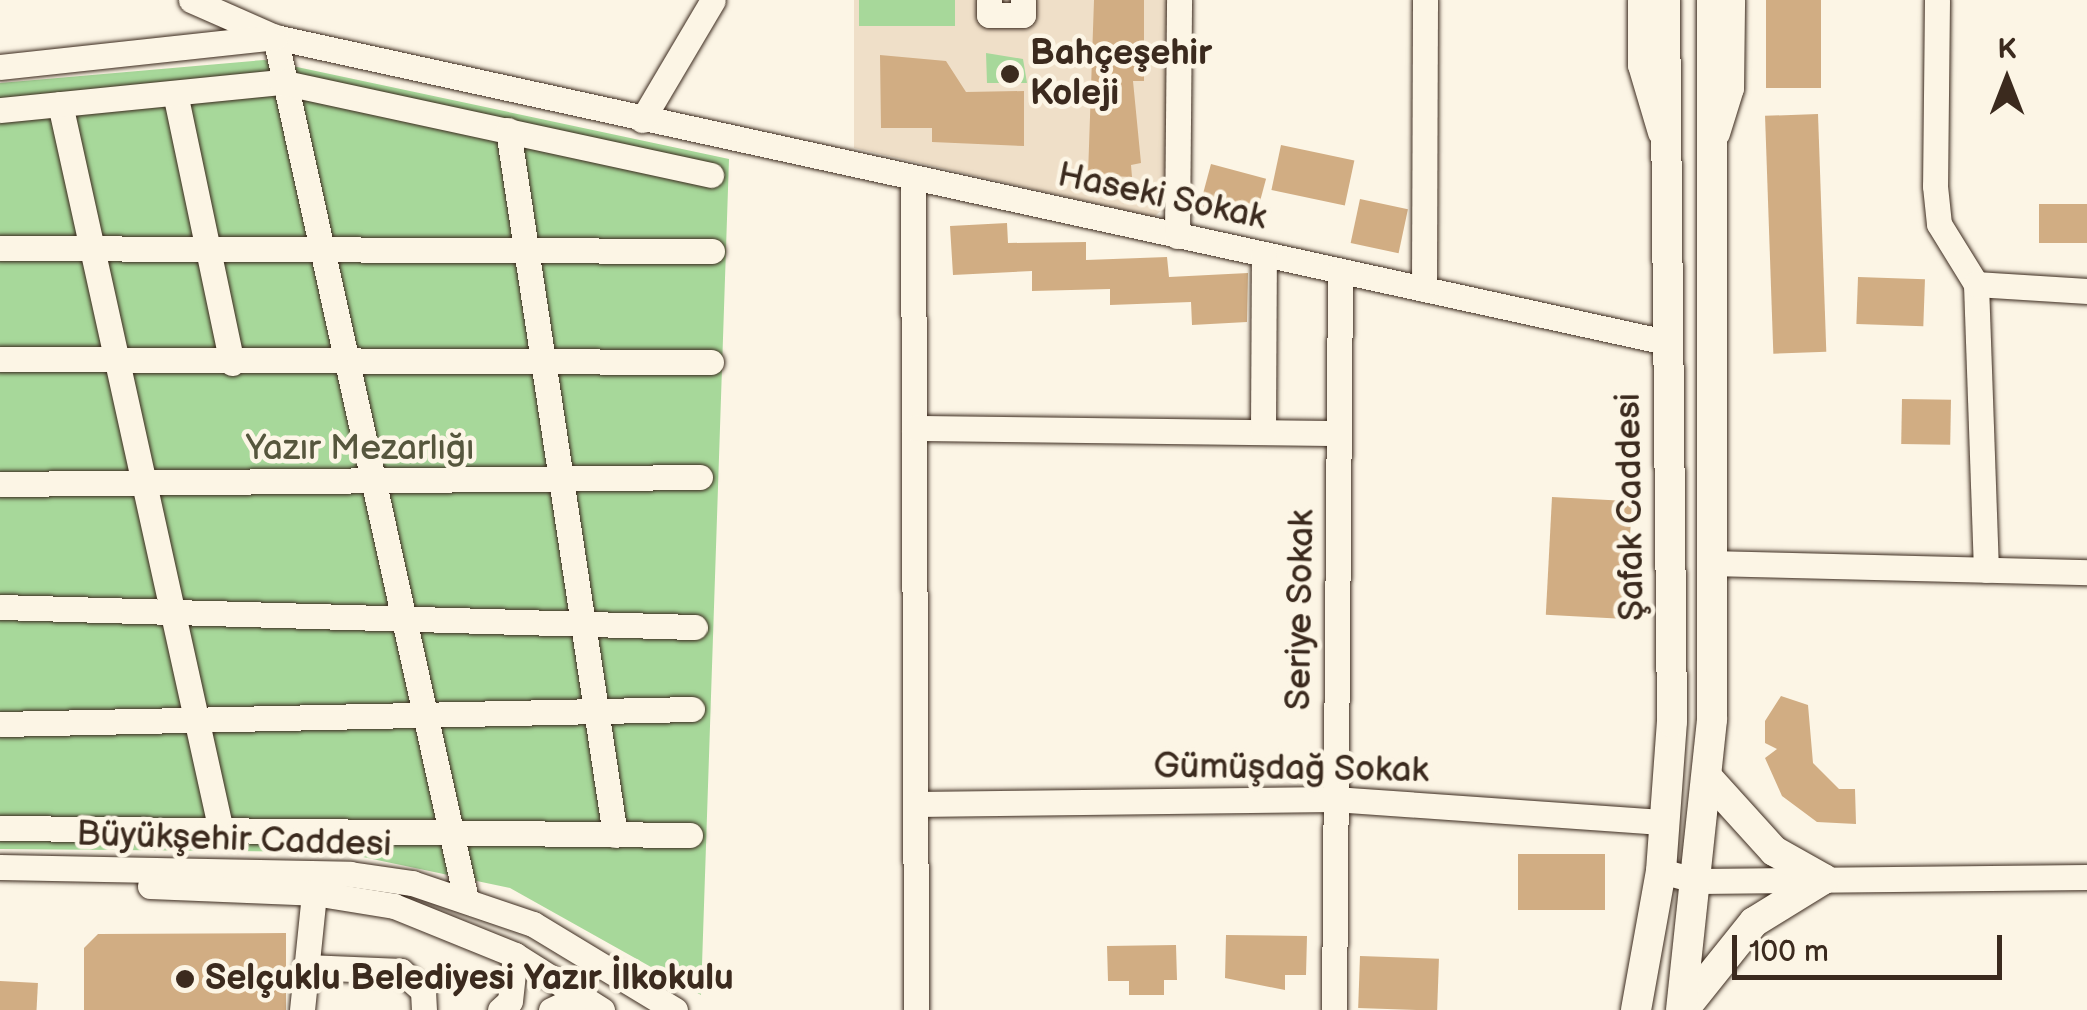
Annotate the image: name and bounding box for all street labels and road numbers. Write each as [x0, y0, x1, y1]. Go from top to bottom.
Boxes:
street label: Haseki Sokak [1054, 154, 1270, 240]
street label: Şafak Caddesi [1608, 393, 1654, 621]
street label: Seriye Sokak [1278, 509, 1324, 711]
street label: Gümüşdağ Sokak [1153, 746, 1429, 792]
street label: Büyükşehir Caddesi [76, 814, 392, 866]

